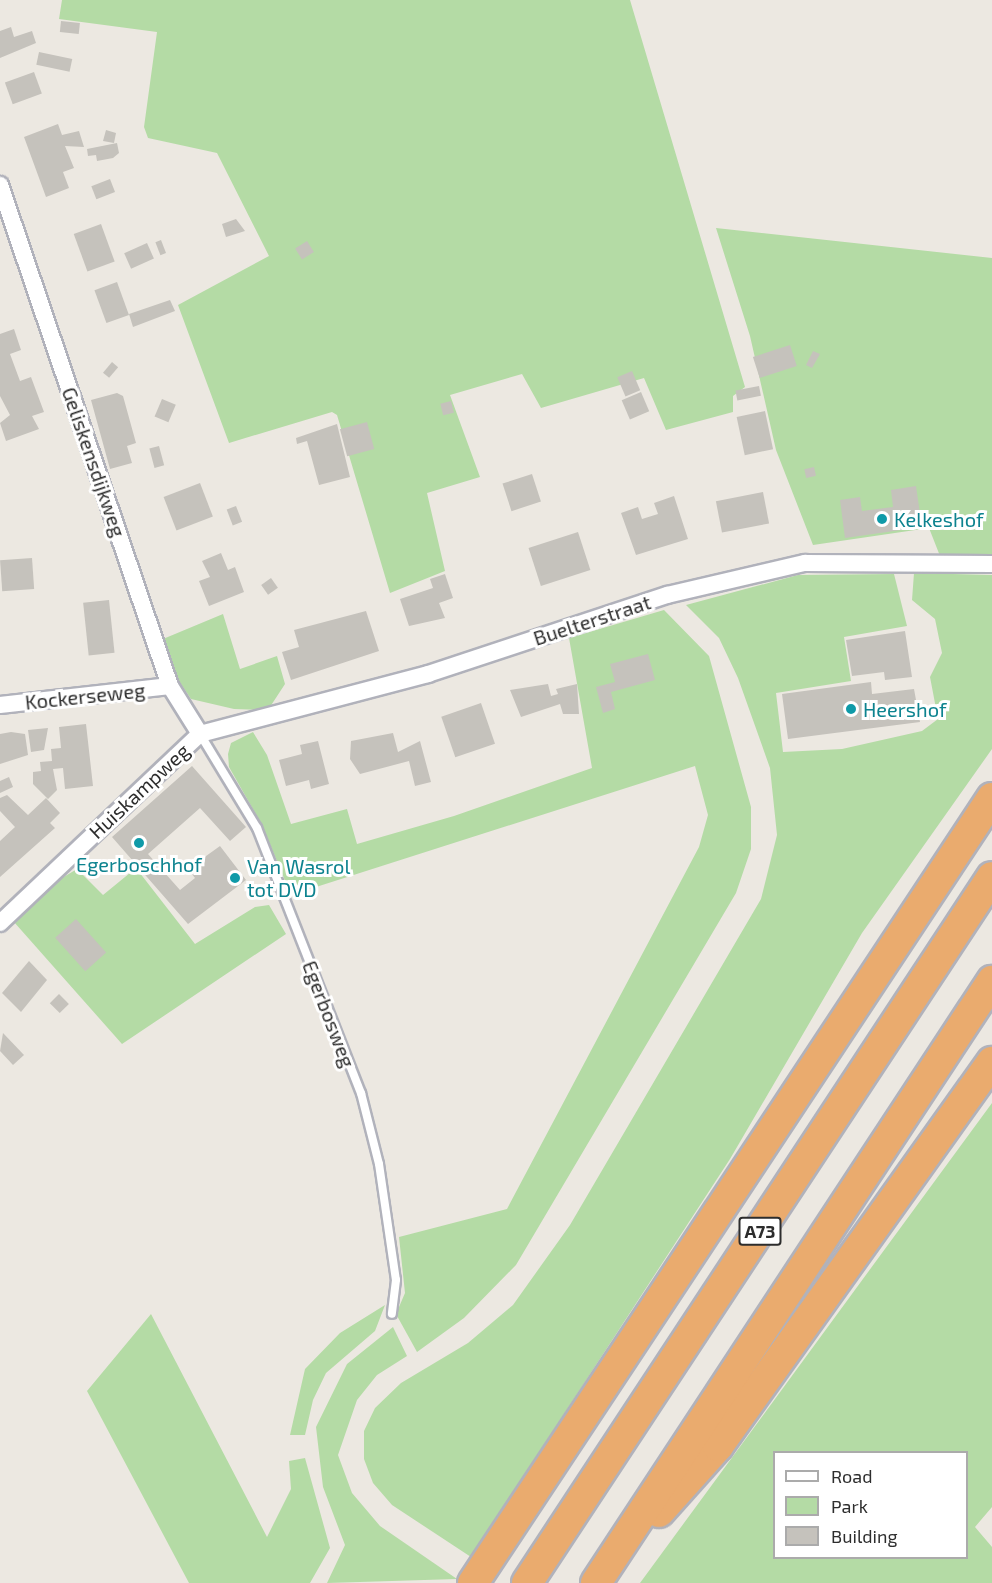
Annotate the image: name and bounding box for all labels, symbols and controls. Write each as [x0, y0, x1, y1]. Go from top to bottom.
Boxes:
street label: Geliskensdijkweg [57, 384, 131, 540]
place label: Kelkeshof [894, 507, 984, 531]
marker: Kelkeshof [875, 512, 889, 526]
street label: Buelterstraat [530, 590, 654, 650]
street label: Kockerseweg [24, 678, 146, 714]
place label: Heershof [863, 697, 947, 721]
marker: Heershof [844, 702, 858, 716]
street label: Huiskampweg [84, 738, 194, 844]
marker: Egerboschhof [132, 836, 146, 850]
place label: Egerboschhof [76, 852, 202, 876]
place label: Van Wasrol tot DVD [247, 855, 351, 902]
marker: Van Wasrol tot DVD [228, 871, 242, 885]
street label: Egerbosweg [298, 957, 360, 1071]
road number: A73 [738, 1216, 783, 1246]
legend [773, 1451, 968, 1559]
text: Road [831, 1465, 872, 1487]
text: Park [831, 1495, 868, 1517]
text: Building [831, 1525, 898, 1547]

